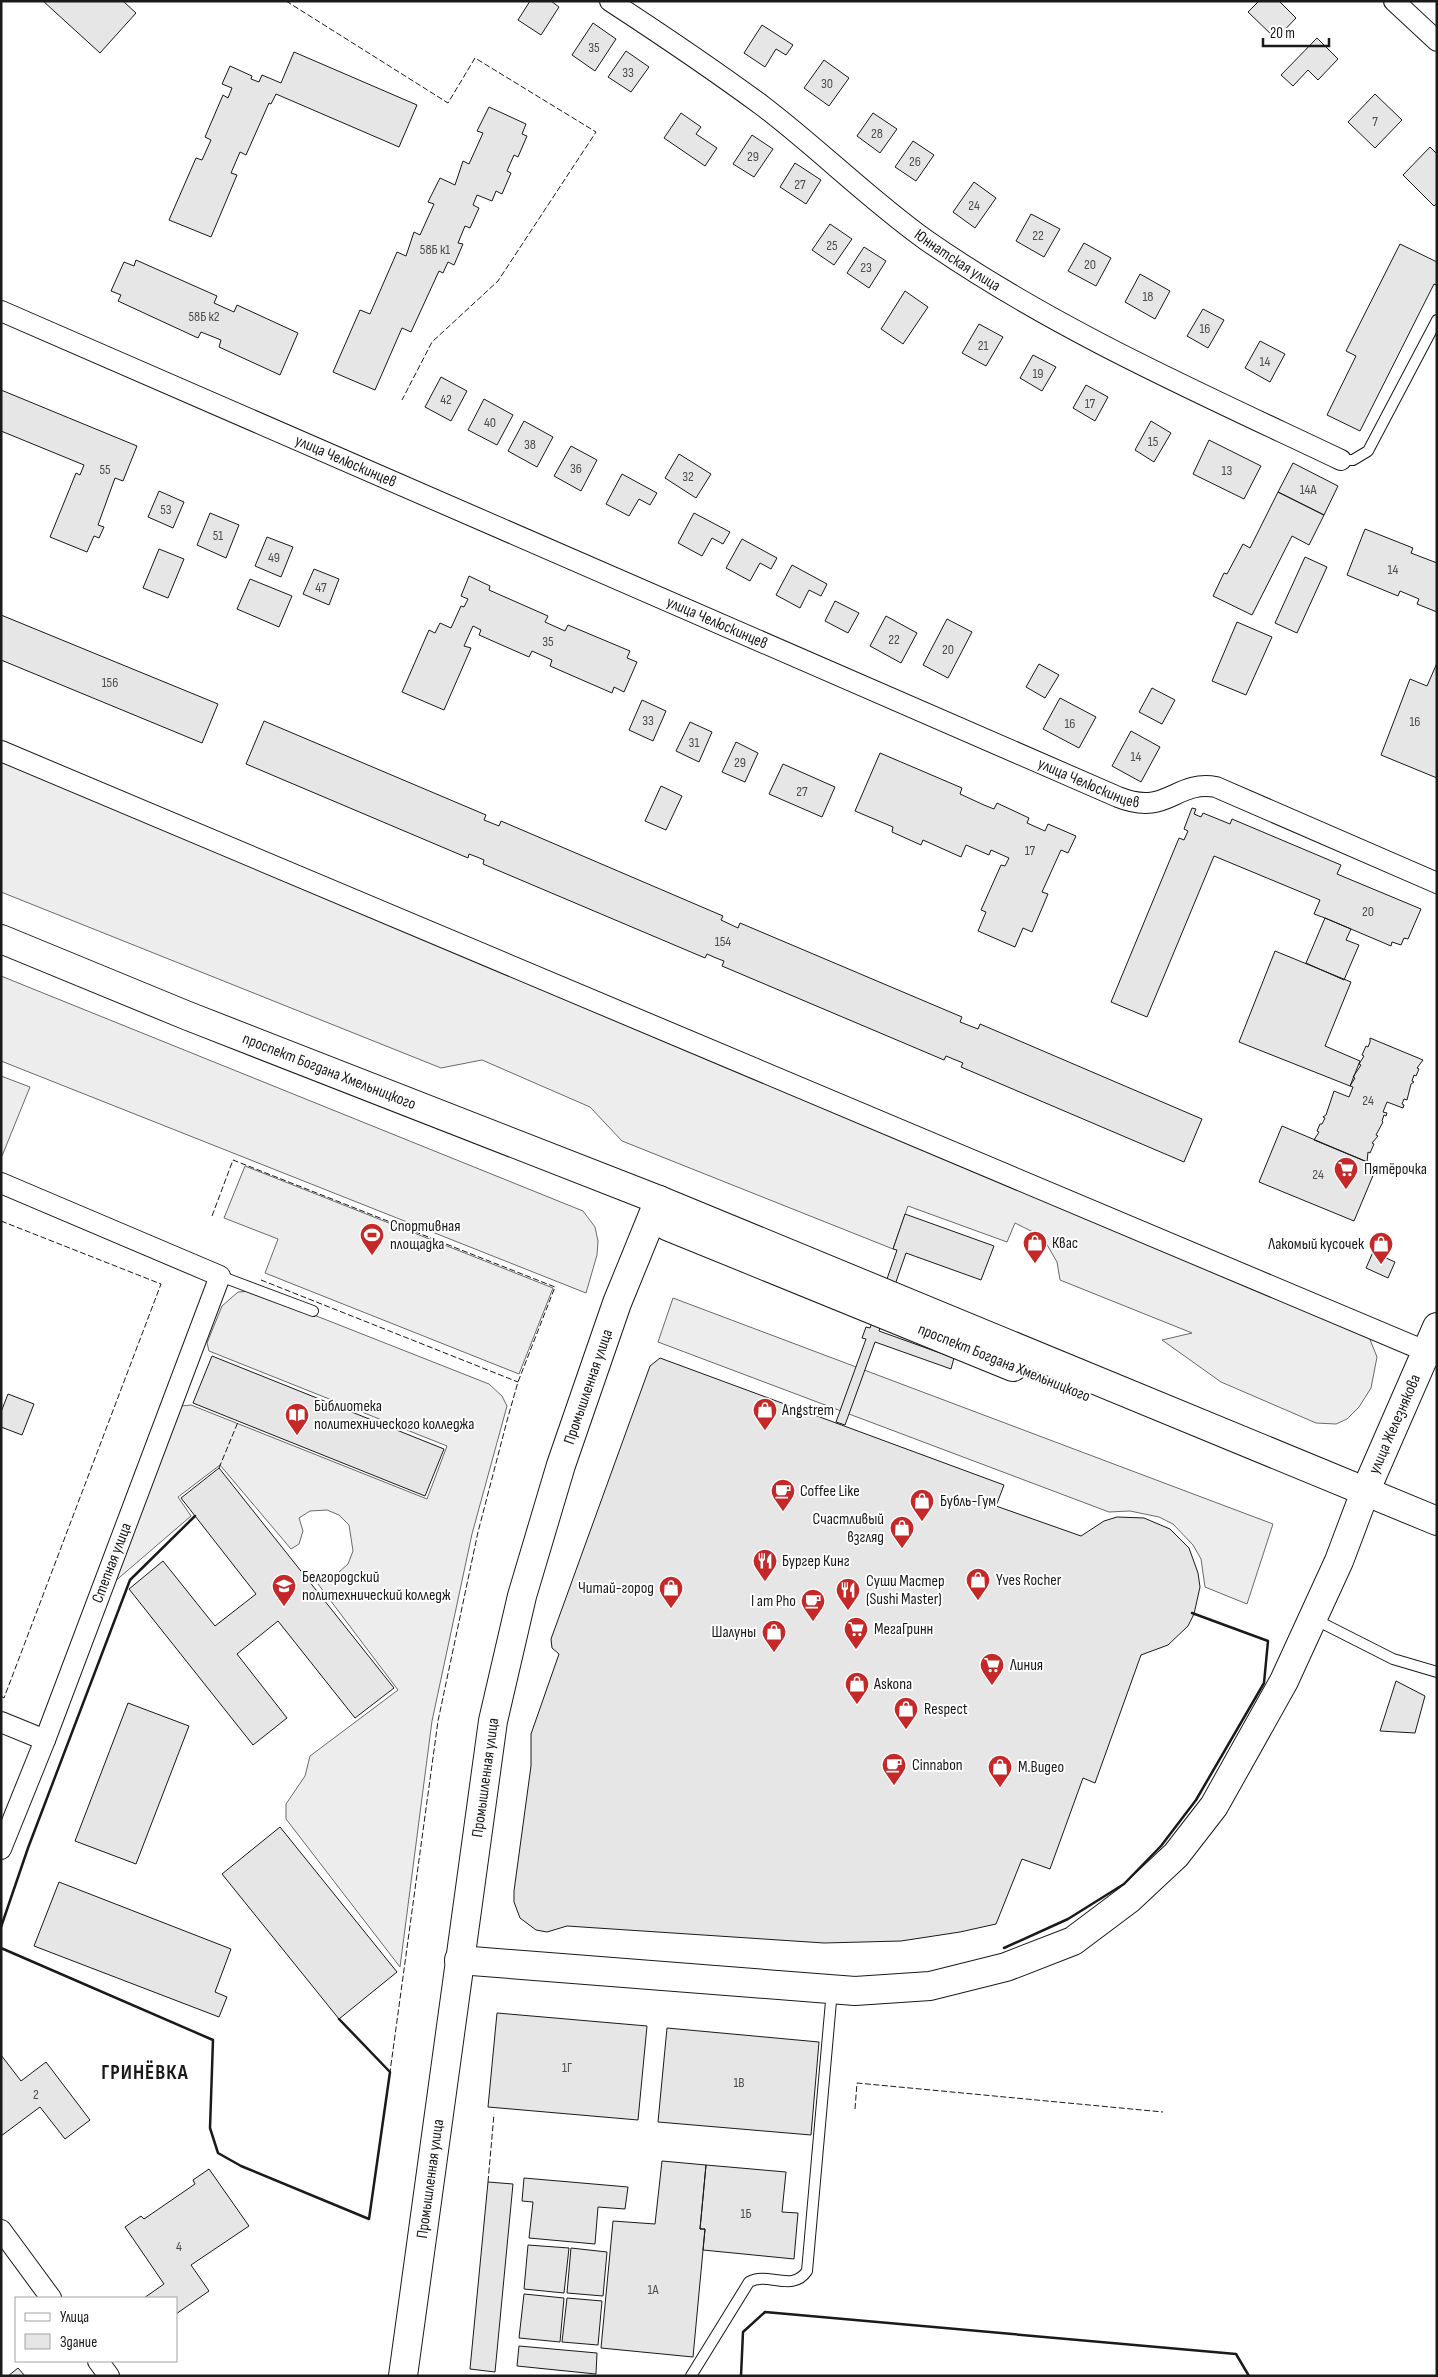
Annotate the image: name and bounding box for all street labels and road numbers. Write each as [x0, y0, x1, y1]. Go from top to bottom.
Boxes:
street label: Юннатская улица [911, 225, 1004, 295]
street label: улица Челюскинцев [292, 431, 399, 491]
street label: улица Челюскинцев [664, 592, 771, 653]
street label: улица Челюскинцев [1035, 754, 1141, 812]
street label: проспект Богдана Хмельницкого [240, 1029, 419, 1114]
street label: проспект Богдана Хмельницкого [915, 1320, 1093, 1406]
street label: Промышленная улица [559, 1327, 617, 1447]
street label: улица Железнякова [1365, 1371, 1425, 1477]
street label: Степная улица [88, 1520, 136, 1606]
street label: Промышленная улица [468, 1717, 503, 1838]
street label: Промышленная улица [412, 2118, 448, 2240]

